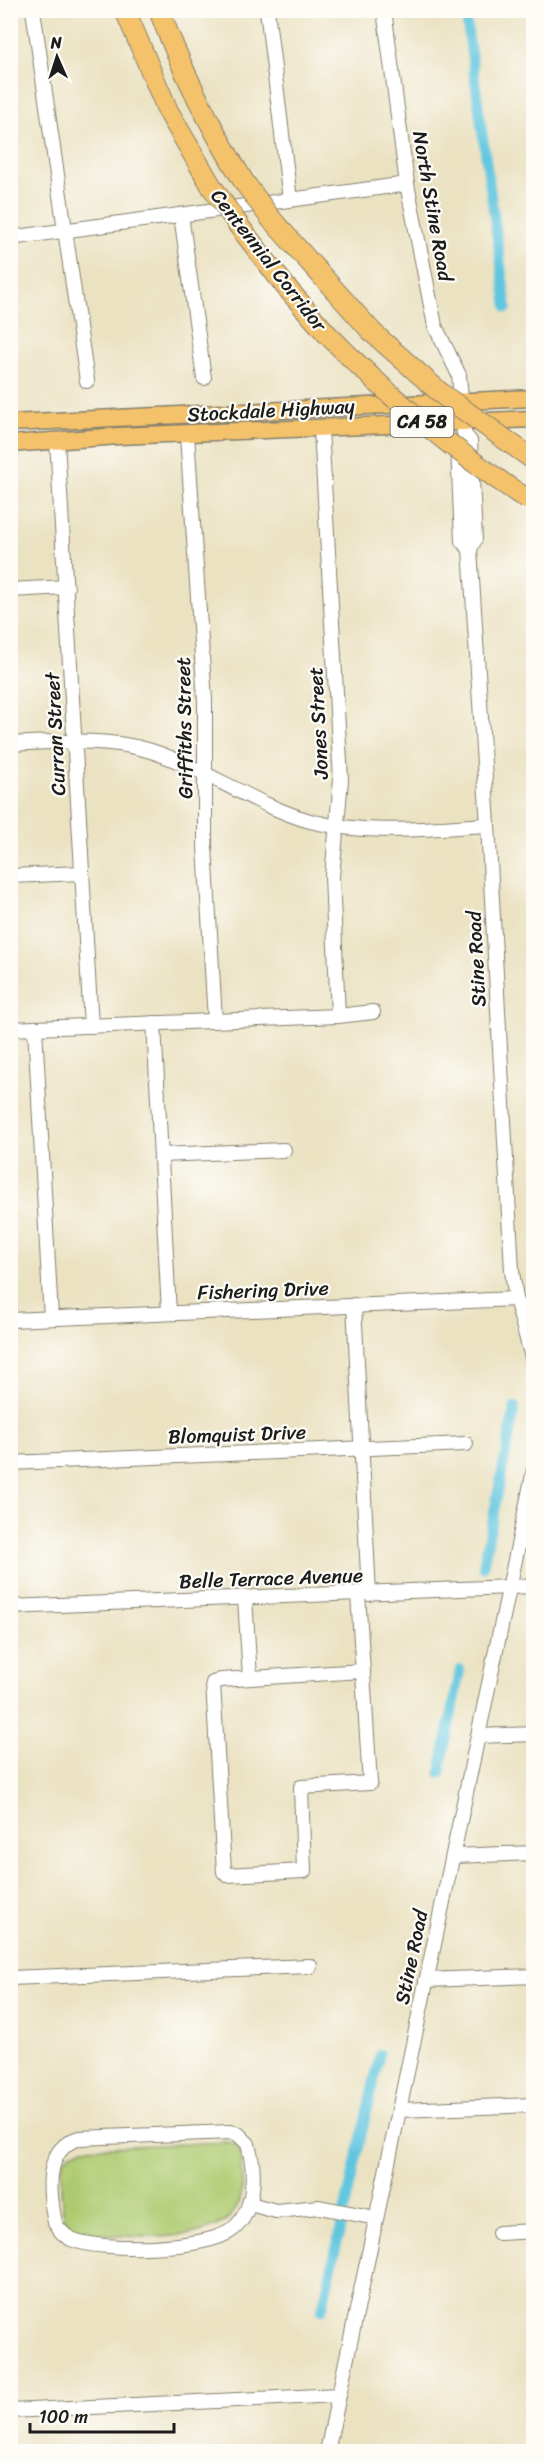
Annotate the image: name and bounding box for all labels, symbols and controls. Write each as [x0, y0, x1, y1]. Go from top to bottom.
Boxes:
north arrow [27, 27, 87, 87]
text: N [49, 28, 63, 57]
street label: North Stine Road [402, 128, 463, 285]
street label: Centennial Corridor [201, 181, 336, 340]
street label: Stockdale Highway [186, 389, 356, 432]
road number: CA 58 [390, 407, 454, 437]
street label: Griffiths Street [166, 657, 203, 799]
street label: Jones Street [298, 666, 339, 781]
street label: Curran Street [35, 671, 76, 796]
street label: Stine Road [456, 909, 496, 1008]
street label: Fishering Drive [197, 1271, 329, 1310]
street label: Blomquist Drive [167, 1415, 307, 1454]
street label: Belle Terrace Avenue [178, 1558, 364, 1599]
street label: Stine Road [384, 1905, 439, 2008]
scale bar [30, 2396, 174, 2434]
text: 100 m [39, 2401, 88, 2433]

